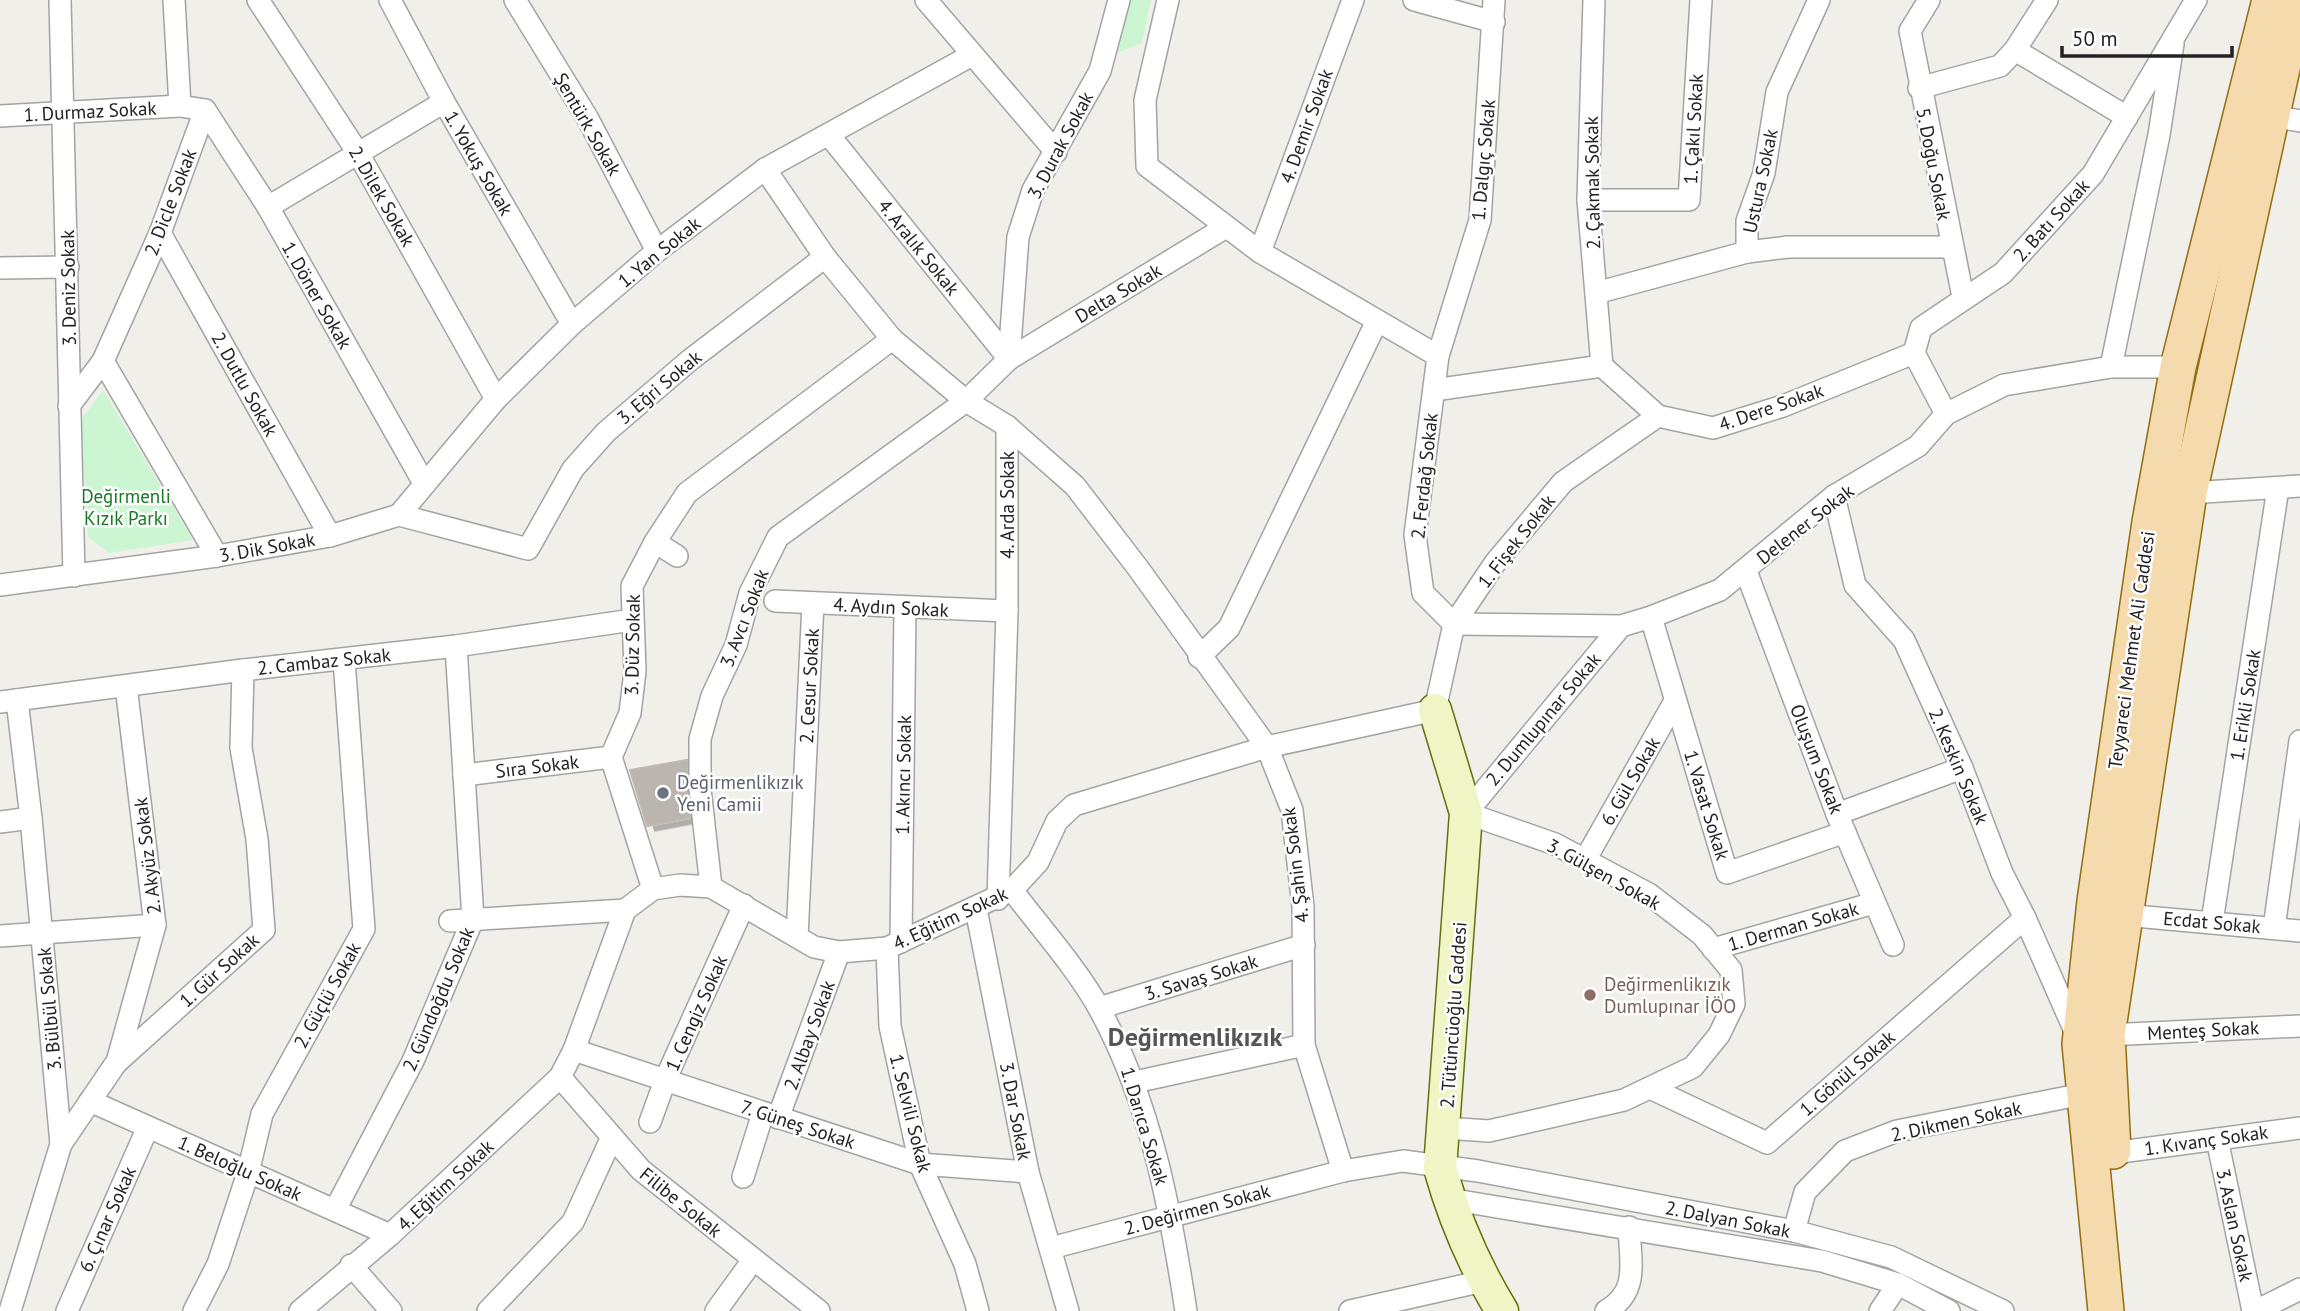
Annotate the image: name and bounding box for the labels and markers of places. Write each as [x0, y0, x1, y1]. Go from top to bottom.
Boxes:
place label: Değirmenlikızık Yeni Camii [677, 770, 804, 816]
marker: Değirmenlikızık Yeni Camii [655, 785, 671, 801]
place label: Değirmenlikızık Dumlupınar İÖO [1604, 972, 1736, 1018]
marker: Değirmenlikızık Dumlupınar İÖO [1582, 987, 1598, 1003]

